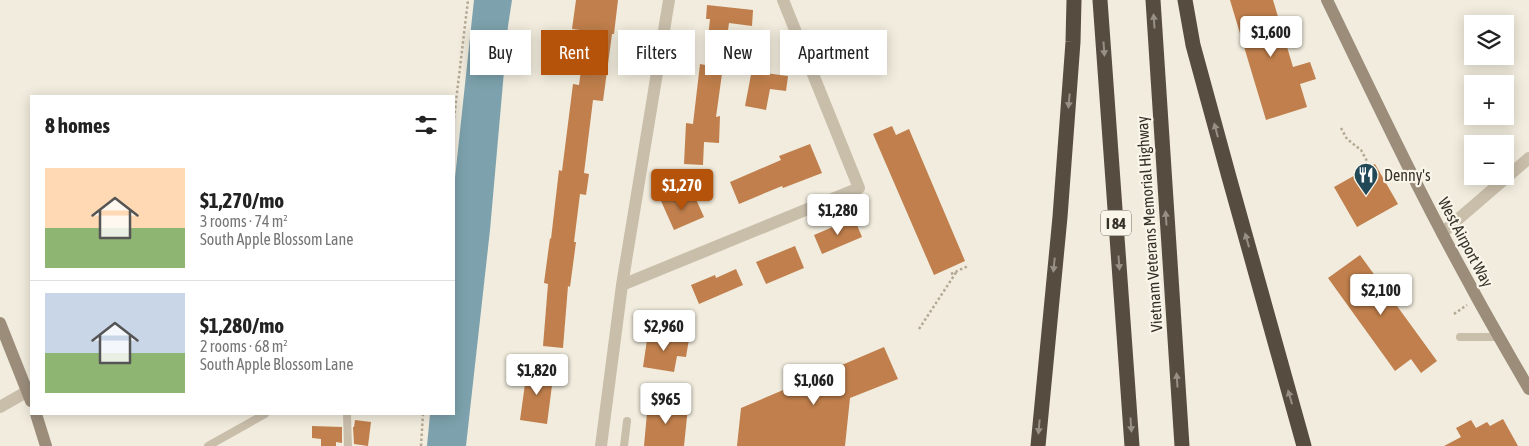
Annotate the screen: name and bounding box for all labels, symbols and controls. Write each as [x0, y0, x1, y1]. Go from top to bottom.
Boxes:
one-way arrow [1149, 12, 1157, 28]
pin: $1,600 [1230, 15, 1312, 58]
map controls [1464, 15, 1514, 185]
button: layers [1464, 15, 1514, 65]
text: $1,600 [1251, 23, 1291, 41]
chip: Buy [470, 30, 531, 75]
chip: Rent [541, 30, 608, 75]
chip: Filters [618, 30, 695, 75]
chip: New [705, 30, 770, 75]
chip: Apartment [780, 30, 887, 75]
one-way arrow [1100, 41, 1108, 57]
button: + [1464, 75, 1514, 125]
one-way arrow [1064, 93, 1072, 109]
icon: filters [412, 111, 440, 139]
text: 8 homes [45, 113, 110, 137]
street label: Vietnam Veterans Memorial Highway [1132, 115, 1167, 333]
one-way arrow [1212, 123, 1220, 138]
button: − [1464, 135, 1514, 185]
restaurant icon: Denny's [1353, 162, 1379, 196]
place label: Denny's [1384, 166, 1431, 185]
pin: $1,270 [641, 168, 723, 211]
text: $1,270 [662, 176, 702, 194]
icon: home [85, 188, 145, 248]
text: $1,270/mo [200, 188, 284, 212]
pin: $1,280 [797, 194, 879, 236]
street label: West Airport Way [1434, 194, 1497, 291]
text: $1,280 [818, 201, 858, 219]
one-way arrow [1162, 209, 1170, 225]
road number: I 84 [1101, 210, 1131, 236]
text: 3 rooms · 74 m² [200, 212, 288, 230]
text: South Apple Blossom Lane [200, 230, 353, 248]
one-way arrow [1242, 233, 1250, 248]
one-way arrow [1115, 255, 1123, 271]
one-way arrow [1050, 258, 1058, 274]
pin: $2,100 [1340, 274, 1422, 316]
text: $2,100 [1361, 281, 1401, 299]
pin: $2,960 [623, 310, 705, 352]
icon: home [85, 313, 145, 373]
text: $1,280/mo [200, 313, 284, 337]
text: $2,960 [644, 317, 684, 335]
text: 2 rooms · 68 m² [200, 337, 288, 355]
pin: $1,820 [496, 354, 578, 396]
text: South Apple Blossom Lane [200, 355, 353, 373]
text: $1,820 [517, 361, 557, 379]
pin: $1,060 [773, 364, 855, 406]
text: $1,060 [794, 371, 834, 389]
one-way arrow [1173, 372, 1181, 388]
pin: $965 [636, 382, 696, 425]
one-way arrow [1286, 389, 1294, 404]
text: $965 [651, 390, 681, 408]
one-way arrow [1127, 417, 1135, 433]
one-way arrow [1035, 420, 1043, 436]

